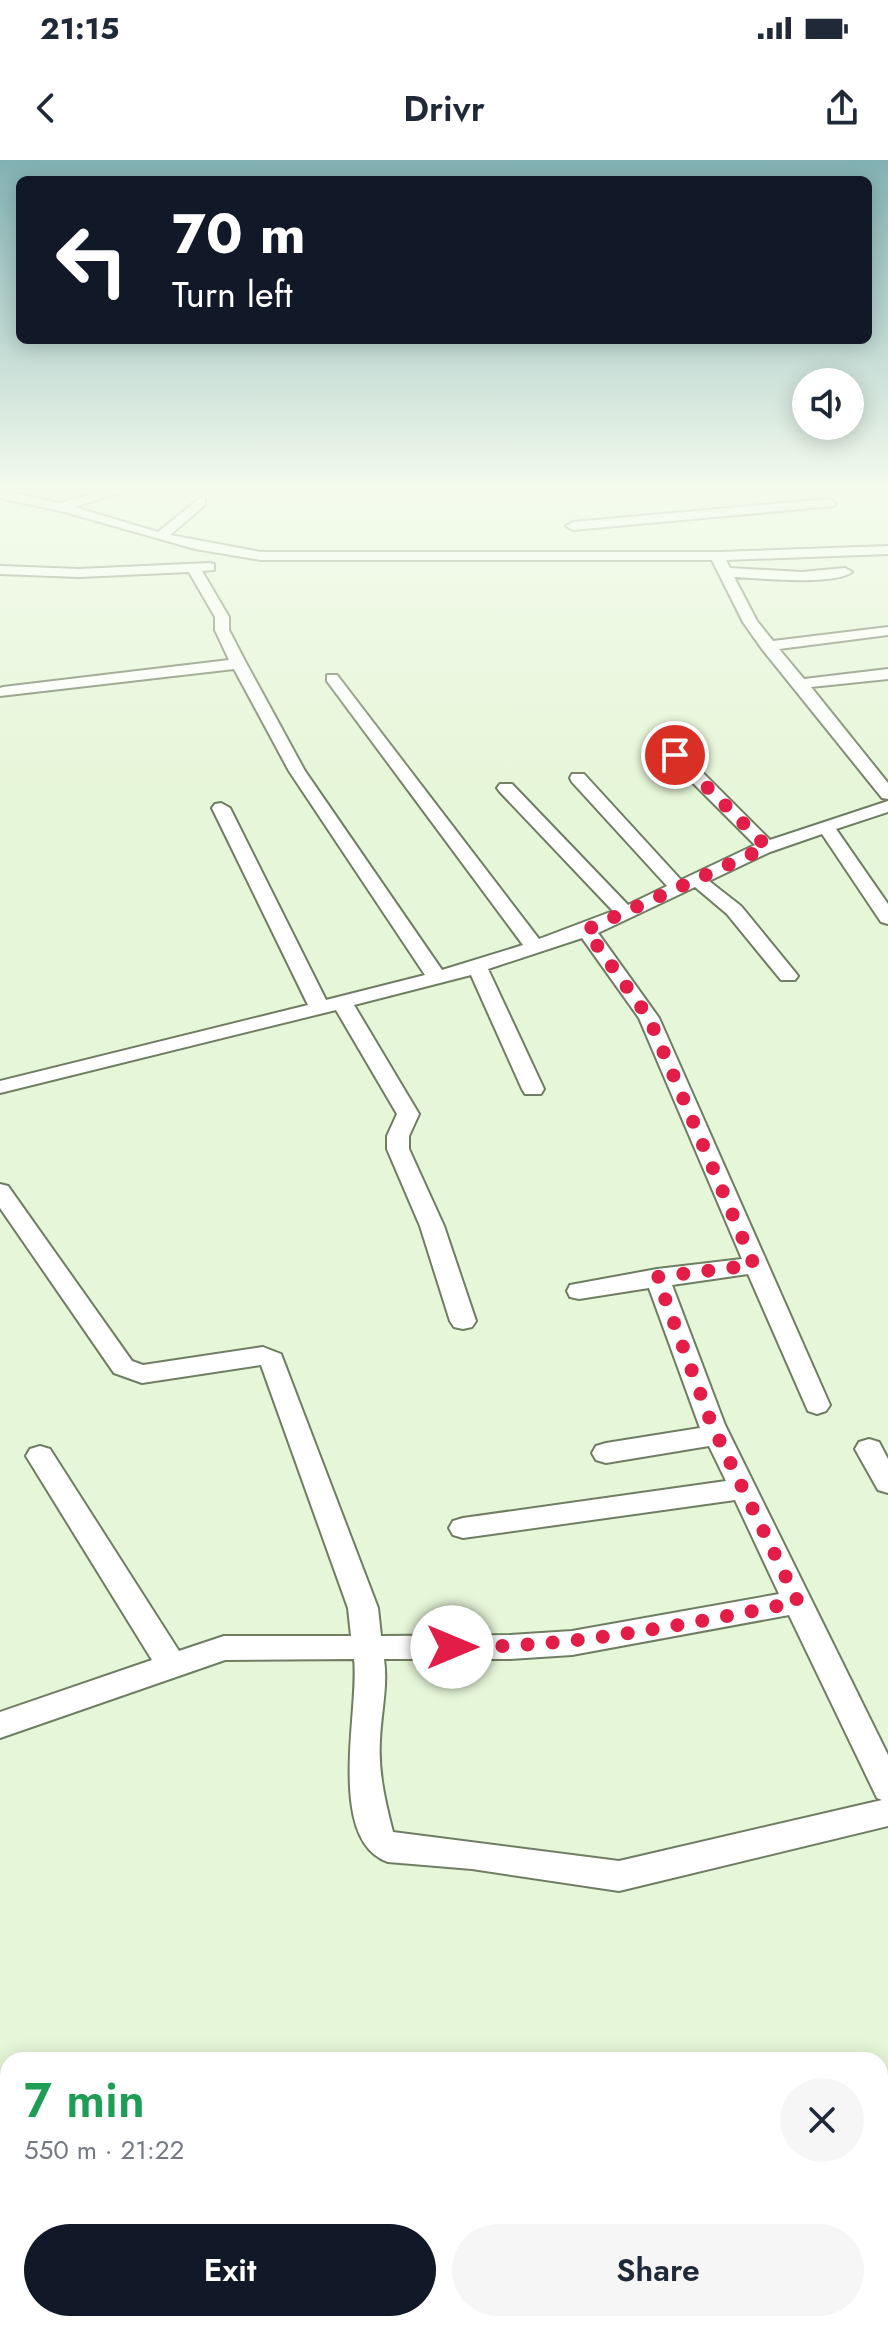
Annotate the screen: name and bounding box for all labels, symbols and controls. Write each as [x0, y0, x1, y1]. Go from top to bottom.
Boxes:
text: 21:15 [40, 7, 119, 50]
text: Drivr [403, 82, 485, 134]
icon: back [24, 86, 68, 130]
icon: share [820, 86, 864, 130]
text: 70 m [172, 193, 306, 274]
icon: left [40, 208, 144, 312]
text: Turn left [172, 268, 293, 320]
map controls [792, 368, 864, 440]
button: sound [792, 368, 864, 440]
pin [641, 721, 709, 789]
icon: arrive [653, 733, 697, 777]
position arrow [410, 1605, 494, 1689]
text: 7 min [24, 2066, 145, 2135]
button: close [780, 2078, 864, 2162]
text: 550 m · 21:22 [24, 2131, 184, 2169]
button: Exit [24, 2224, 436, 2316]
button: Share [452, 2224, 864, 2316]

